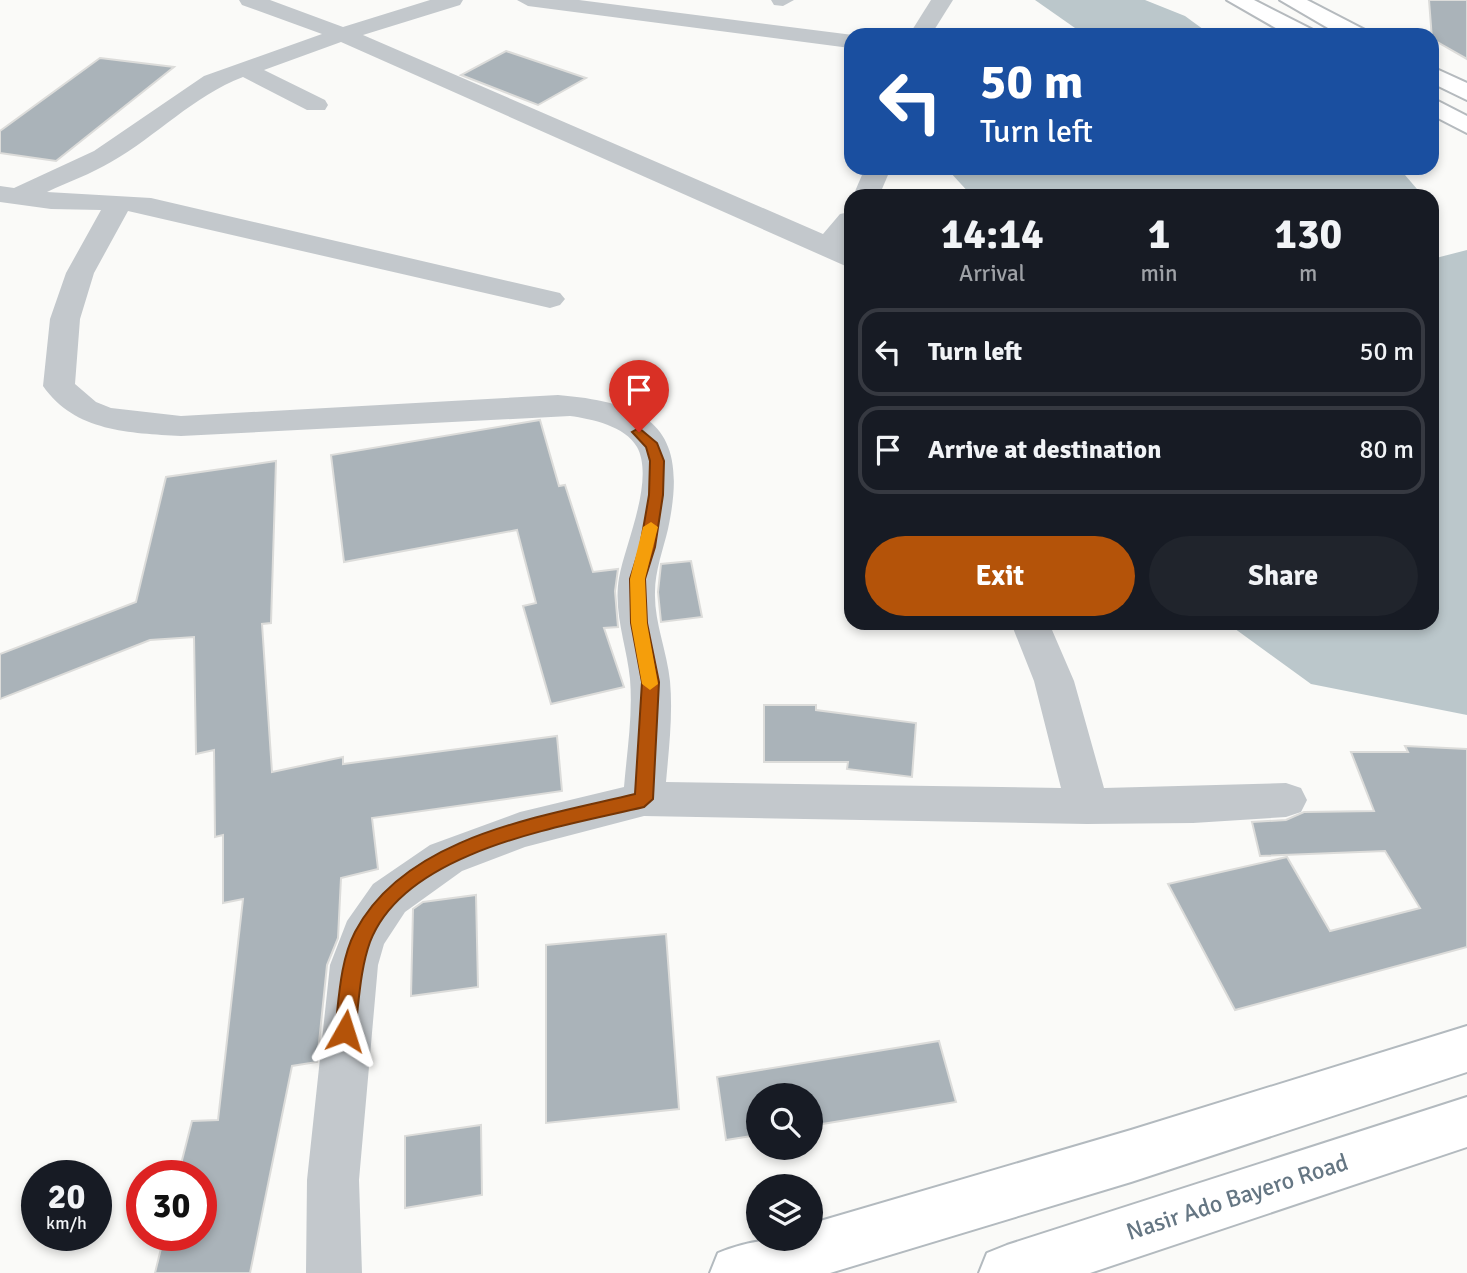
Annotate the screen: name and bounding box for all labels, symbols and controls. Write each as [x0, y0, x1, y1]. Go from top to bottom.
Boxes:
text: 50 m [980, 52, 1083, 112]
icon: left [865, 56, 956, 147]
text: Turn left [980, 112, 1093, 151]
text: 14:14 [941, 209, 1044, 260]
text: 1 [1148, 209, 1170, 260]
text: 130 [1274, 209, 1342, 260]
text: Arrival [959, 259, 1025, 288]
text: min [1140, 259, 1178, 288]
text: m [1299, 259, 1317, 288]
icon: left [869, 333, 907, 371]
text: Turn left [928, 336, 1022, 368]
text: 50 m [1359, 336, 1414, 368]
pin [609, 360, 669, 432]
icon: arrive [620, 371, 658, 409]
icon: arrive [869, 431, 907, 469]
text: Arrive at destination [928, 434, 1161, 466]
text: 80 m [1359, 434, 1414, 466]
button: Exit [865, 536, 1135, 616]
button: Share [1149, 536, 1418, 616]
position arrow [308, 994, 382, 1068]
map controls [746, 1083, 823, 1251]
button: search [746, 1083, 823, 1160]
street label: Nasir Ado Bayero Road [1122, 1147, 1352, 1247]
speed limit sign: 30 [126, 1160, 217, 1251]
button: layers [746, 1174, 823, 1251]
text: 20 [48, 1175, 85, 1218]
text: km/h [46, 1212, 87, 1234]

